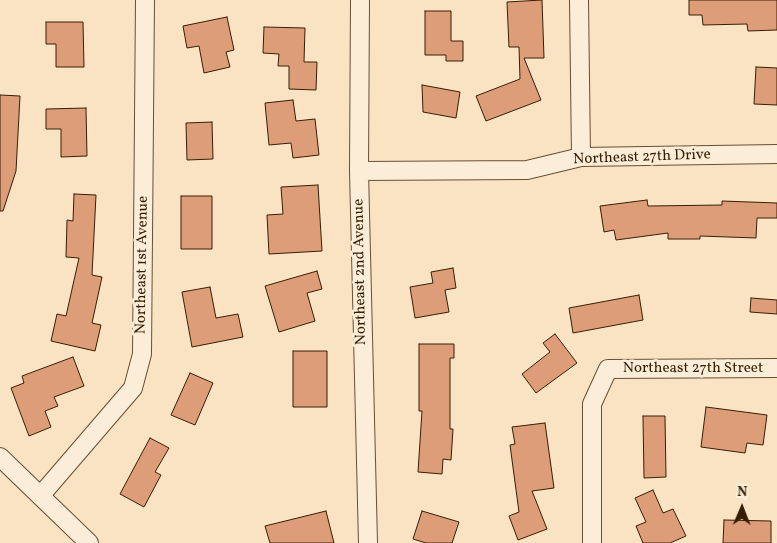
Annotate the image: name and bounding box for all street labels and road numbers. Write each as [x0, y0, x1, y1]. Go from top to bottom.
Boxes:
street label: Northeast 27th Drive [573, 147, 711, 169]
street label: Northeast 1st Avenue [133, 196, 153, 334]
street label: Northeast 2nd Avenue [351, 199, 371, 345]
street label: Northeast 27th Street [623, 360, 763, 378]

